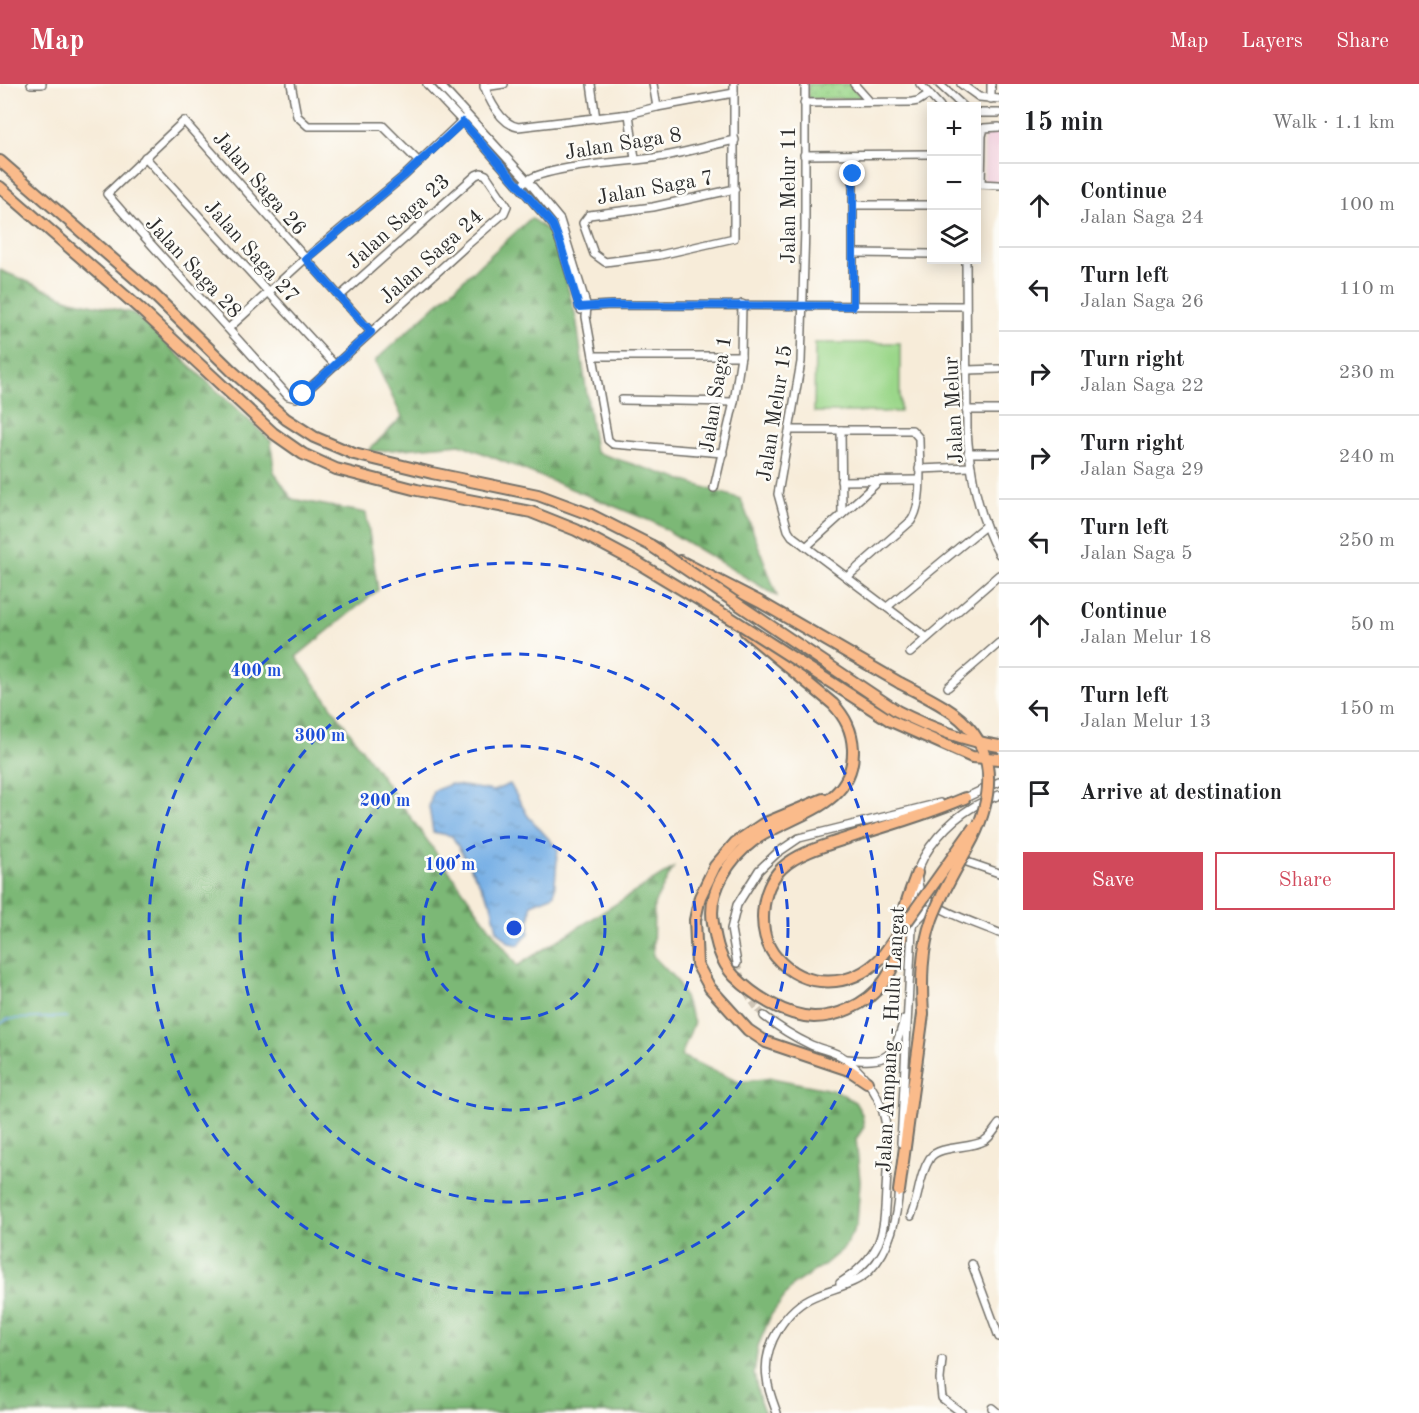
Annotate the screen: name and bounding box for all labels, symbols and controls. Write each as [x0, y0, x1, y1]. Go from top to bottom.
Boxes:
text: Map [30, 28, 84, 56]
text: Map [1169, 31, 1208, 52]
text: Layers [1241, 31, 1303, 52]
text: Share [1336, 31, 1389, 52]
map controls [927, 102, 981, 264]
button: + [927, 102, 981, 156]
text: 15 min [1023, 110, 1103, 136]
text: Walk · 1.1 km [1272, 113, 1395, 133]
street label: Jalan Saga 8 [563, 125, 683, 164]
street label: Jalan Melur 11 [779, 126, 800, 264]
street label: Jalan Saga 26 [208, 128, 310, 240]
button: − [927, 156, 981, 210]
route end [839, 160, 865, 186]
street label: Jalan Saga 7 [595, 168, 715, 209]
street label: Jalan Saga 23 [344, 171, 454, 274]
text: Continue [1080, 181, 1167, 203]
icon: ahead [1023, 189, 1056, 222]
text: 100 m [1339, 195, 1395, 215]
street label: Jalan Saga 27 [199, 197, 302, 307]
street label: Jalan Saga 24 [377, 206, 487, 309]
text: Jalan Saga 24 [1080, 208, 1204, 228]
button: layers [927, 210, 981, 264]
street label: Jalan Saga 28 [141, 213, 245, 323]
text: Turn left [1080, 265, 1169, 287]
icon: left [1023, 273, 1056, 306]
text: 110 m [1339, 279, 1395, 299]
text: Jalan Saga 26 [1080, 292, 1204, 312]
street label: Jalan Saga 1 [697, 334, 736, 454]
street label: Jalan Melur 15 [754, 343, 797, 483]
text: Turn right [1080, 349, 1184, 371]
street label: Jalan Melur [941, 355, 968, 464]
icon: right [1023, 357, 1056, 390]
text: 230 m [1339, 363, 1395, 383]
text: Jalan Saga 22 [1080, 376, 1204, 396]
route start [289, 380, 315, 406]
text: Turn right [1080, 433, 1184, 455]
icon: right [1023, 441, 1056, 474]
text: 240 m [1339, 447, 1395, 467]
text: Jalan Saga 29 [1080, 460, 1204, 480]
text: Turn left [1080, 517, 1169, 539]
icon: left [1023, 525, 1056, 558]
text: 250 m [1339, 531, 1395, 551]
text: Jalan Saga 5 [1080, 544, 1193, 564]
text: Continue [1080, 601, 1167, 623]
icon: ahead [1023, 609, 1056, 642]
text: 50 m [1350, 615, 1395, 635]
text: Jalan Melur 18 [1080, 628, 1211, 648]
text: 400 m [231, 662, 281, 680]
text: Turn left [1080, 685, 1169, 707]
icon: left [1023, 693, 1056, 726]
text: 150 m [1339, 699, 1395, 719]
text: Jalan Melur 13 [1080, 712, 1211, 732]
text: 300 m [295, 727, 345, 745]
icon: arrive [1023, 777, 1056, 810]
text: Arrive at destination [1080, 782, 1282, 804]
text: 200 m [360, 792, 410, 810]
button: Save [1023, 852, 1203, 910]
button: Share [1215, 852, 1395, 910]
text: 100 m [425, 856, 475, 874]
street label: Jalan Ampang - Hulu Langat [874, 905, 909, 1173]
centre of rings [504, 918, 524, 938]

